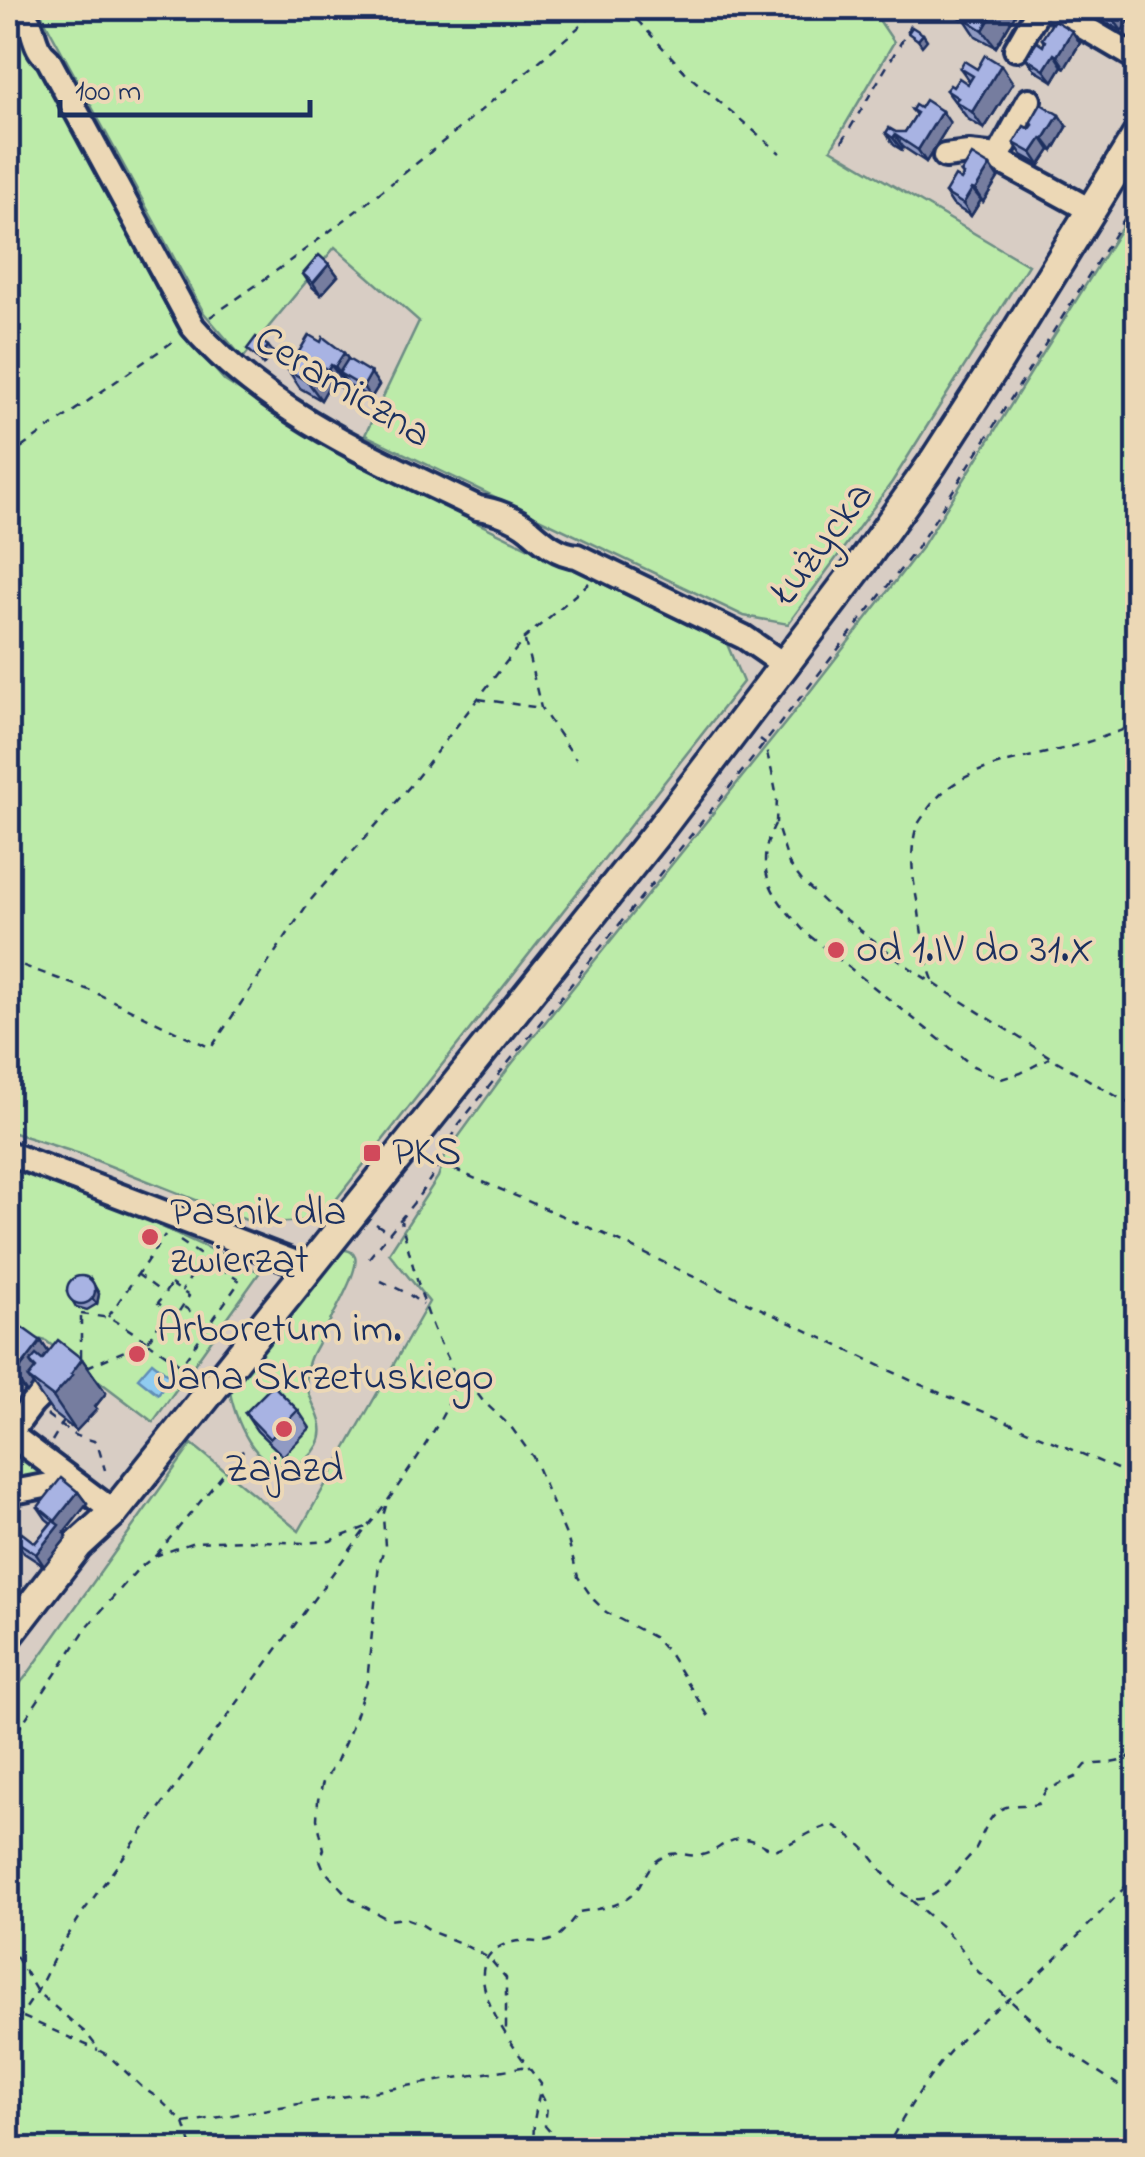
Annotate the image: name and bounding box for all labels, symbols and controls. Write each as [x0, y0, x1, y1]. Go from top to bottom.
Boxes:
scale bar [60, 55, 310, 117]
text: 100 m [75, 71, 141, 115]
street label: Ceramiczna [242, 311, 442, 465]
street label: Łużycka [755, 469, 890, 620]
place label: od 1.IV do 31.X [856, 920, 1093, 981]
marker: od 1.IV do 31.X [825, 939, 847, 961]
place label: PKS [392, 1123, 461, 1184]
marker: PKS [361, 1142, 383, 1164]
place label: Pasnik dla zwierząt [170, 1183, 346, 1292]
marker: Pasnik dla zwierząt [139, 1226, 161, 1248]
place label: Arboretum im. Jana Skrzetuskiego [157, 1300, 494, 1409]
marker: Arboretum im. Jana Skrzetuskiego [126, 1343, 148, 1365]
marker: Zajazd [273, 1418, 295, 1440]
place label: Zajazd [225, 1440, 343, 1501]

